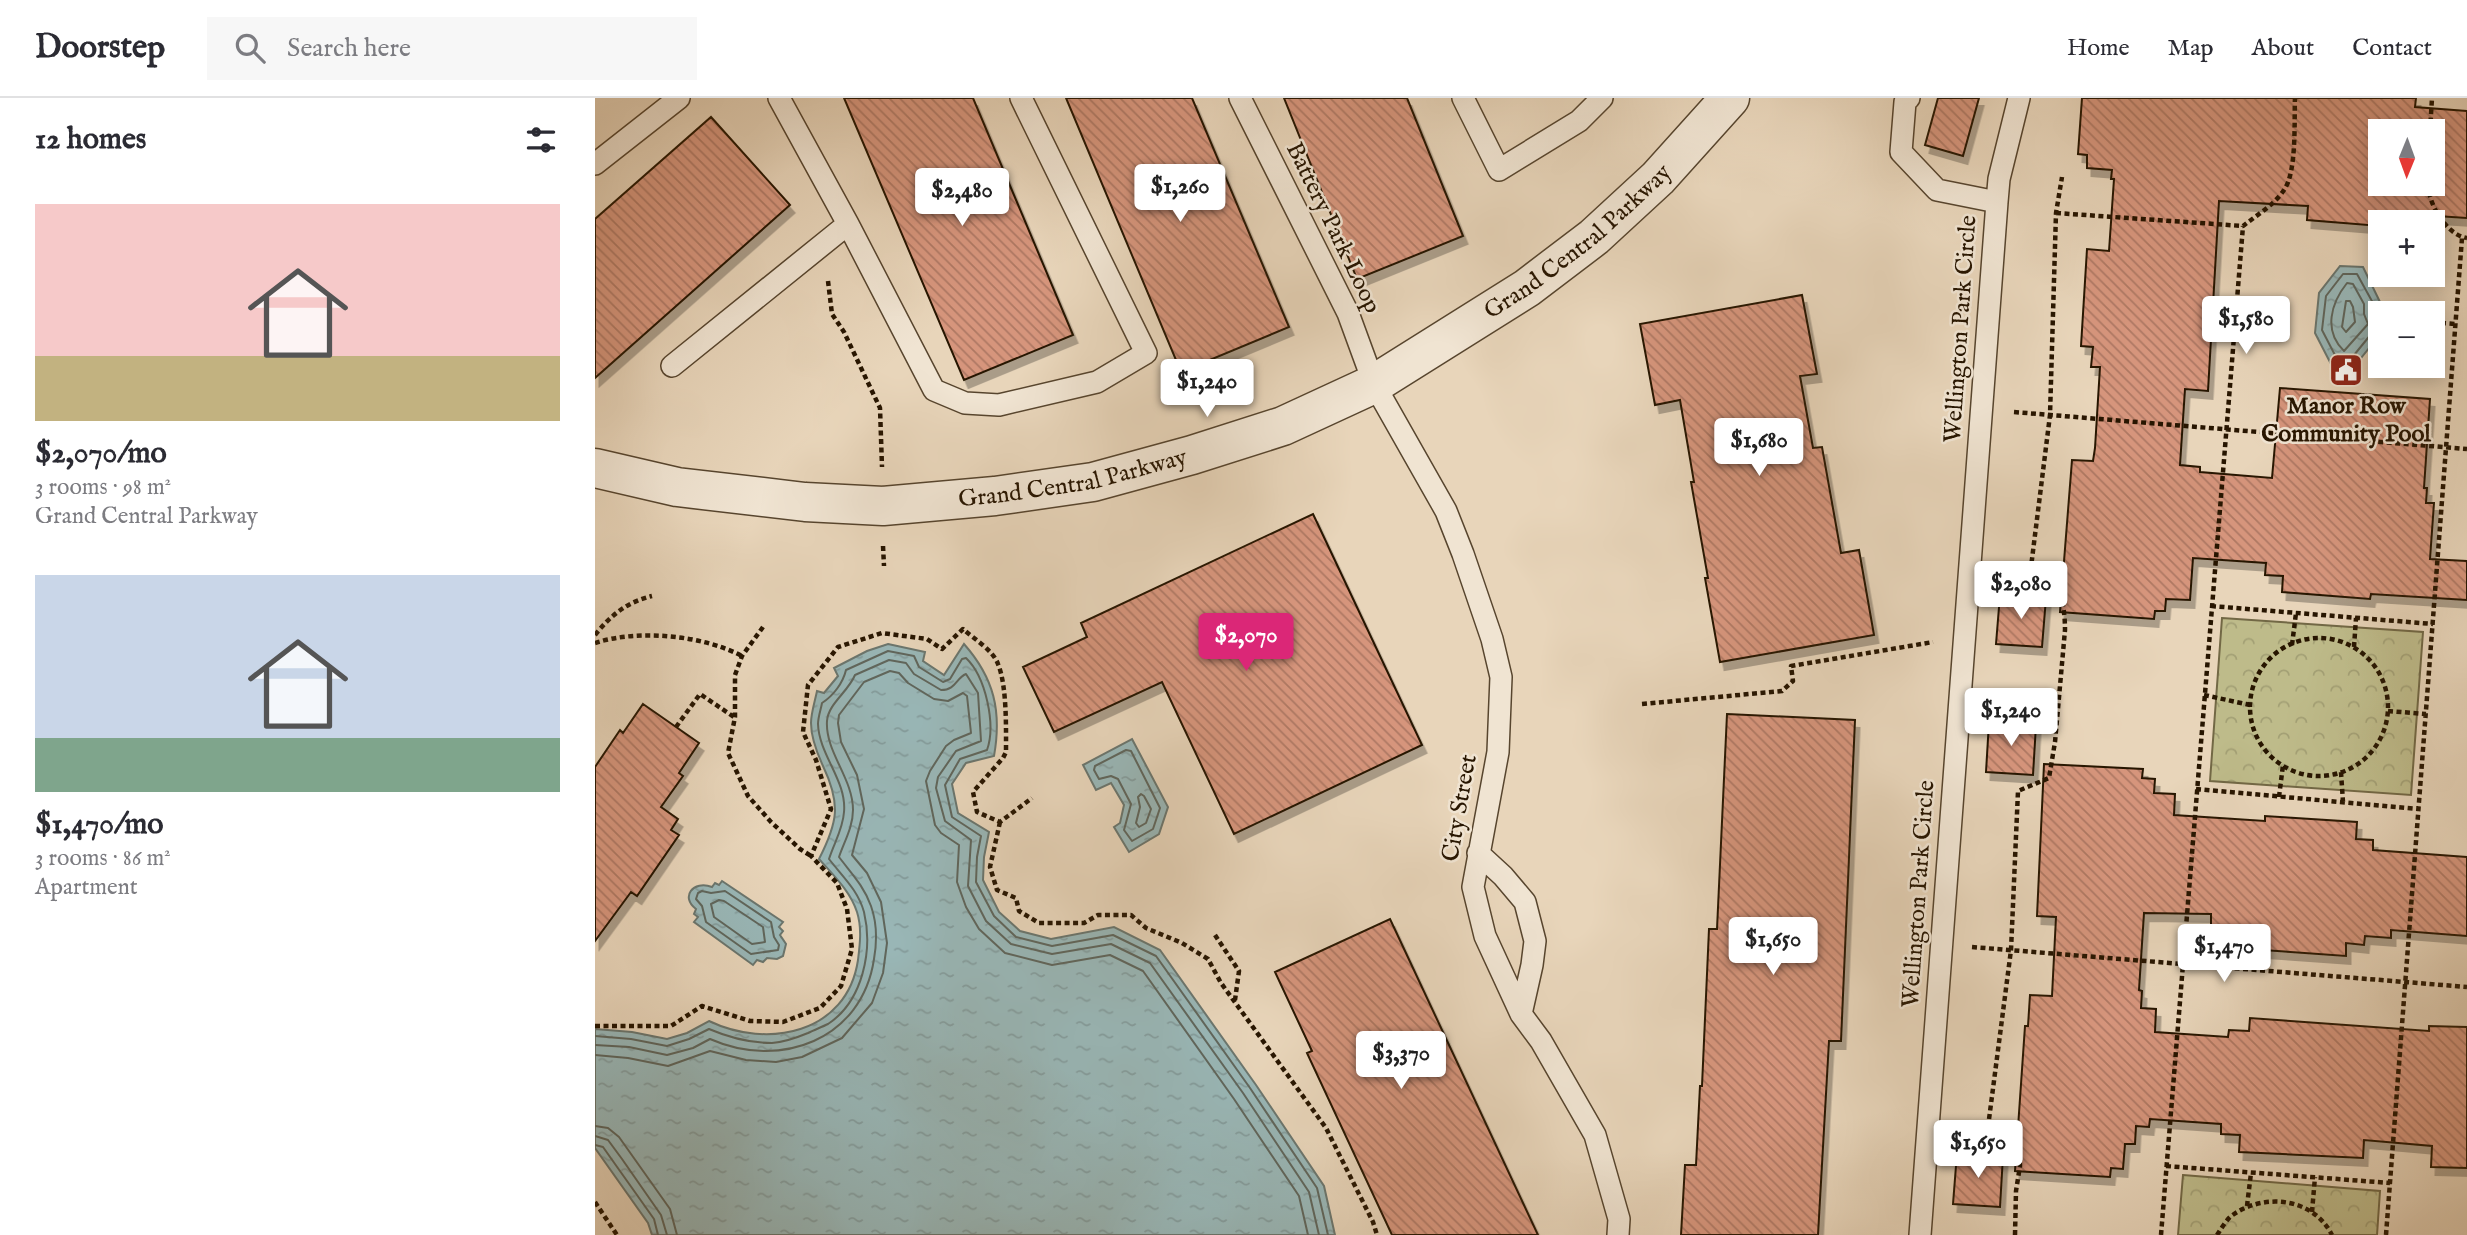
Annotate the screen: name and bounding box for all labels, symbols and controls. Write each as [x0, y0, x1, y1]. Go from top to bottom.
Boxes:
search box [207, 17, 697, 80]
text: Doorstep [35, 27, 165, 69]
icon: search [231, 29, 269, 67]
text: Search here [287, 32, 411, 65]
text: Home [2067, 33, 2130, 64]
text: Map [2168, 33, 2214, 64]
text: About [2252, 33, 2314, 64]
text: Contact [2352, 33, 2432, 64]
north arrow [2368, 119, 2445, 196]
map controls [2368, 119, 2445, 378]
text: 12 homes [35, 121, 146, 159]
icon: filters [522, 121, 560, 159]
street label: Battery Park Loop [1278, 137, 1388, 319]
street label: Grand Central Parkway [1478, 158, 1679, 327]
pin: $1,260 [1123, 164, 1237, 224]
pin: $2,480 [905, 169, 1019, 228]
text: $1,260 [1150, 172, 1210, 201]
text: $2,480 [931, 176, 993, 205]
button: + [2368, 210, 2445, 287]
street label: Wellington Park Circle [1938, 214, 1984, 444]
icon: home [235, 250, 361, 376]
pin: $1,580 [2189, 296, 2303, 356]
button: − [2368, 301, 2445, 378]
text: $1,580 [2218, 304, 2274, 333]
public building icon: Manor Row Community Pool [2327, 351, 2365, 389]
pin: $1,240 [1150, 360, 1264, 419]
text: $1,240 [1177, 367, 1237, 396]
place label: Manor Row Community Pool [2261, 391, 2431, 450]
pin: $1,680 [1702, 418, 1816, 478]
text: $1,680 [1730, 426, 1788, 455]
text: $2,070/mo [35, 435, 167, 473]
street label: Grand Central Parkway [957, 442, 1191, 515]
text: 3 rooms · 98 m² [35, 473, 171, 502]
text: Grand Central Parkway [35, 502, 258, 531]
pin: $2,080 [1964, 561, 2078, 621]
text: $2,080 [1990, 569, 2052, 598]
pin: $2,070 [1189, 614, 1303, 673]
icon: home [235, 621, 361, 747]
text: $2,070 [1214, 621, 1278, 650]
pin: $1,240 [1954, 688, 2068, 748]
text: $1,240 [1981, 696, 2041, 725]
street label: City Street [1435, 752, 1485, 864]
street label: Wellington Park Circle [1896, 779, 1942, 1009]
text: $1,470/mo [35, 806, 164, 844]
text: 3 rooms · 86 m² [35, 844, 171, 873]
text: Apartment [35, 873, 138, 902]
pin: $1,650 [1716, 918, 1830, 977]
pin: $1,470 [2167, 924, 2281, 984]
text: $1,650 [1745, 925, 1801, 954]
text: $1,470 [2194, 932, 2254, 961]
pin: $3,370 [1344, 1032, 1458, 1091]
text: $3,370 [1372, 1039, 1430, 1068]
pin: $1,650 [1921, 1121, 2035, 1180]
text: $1,650 [1950, 1128, 2006, 1157]

